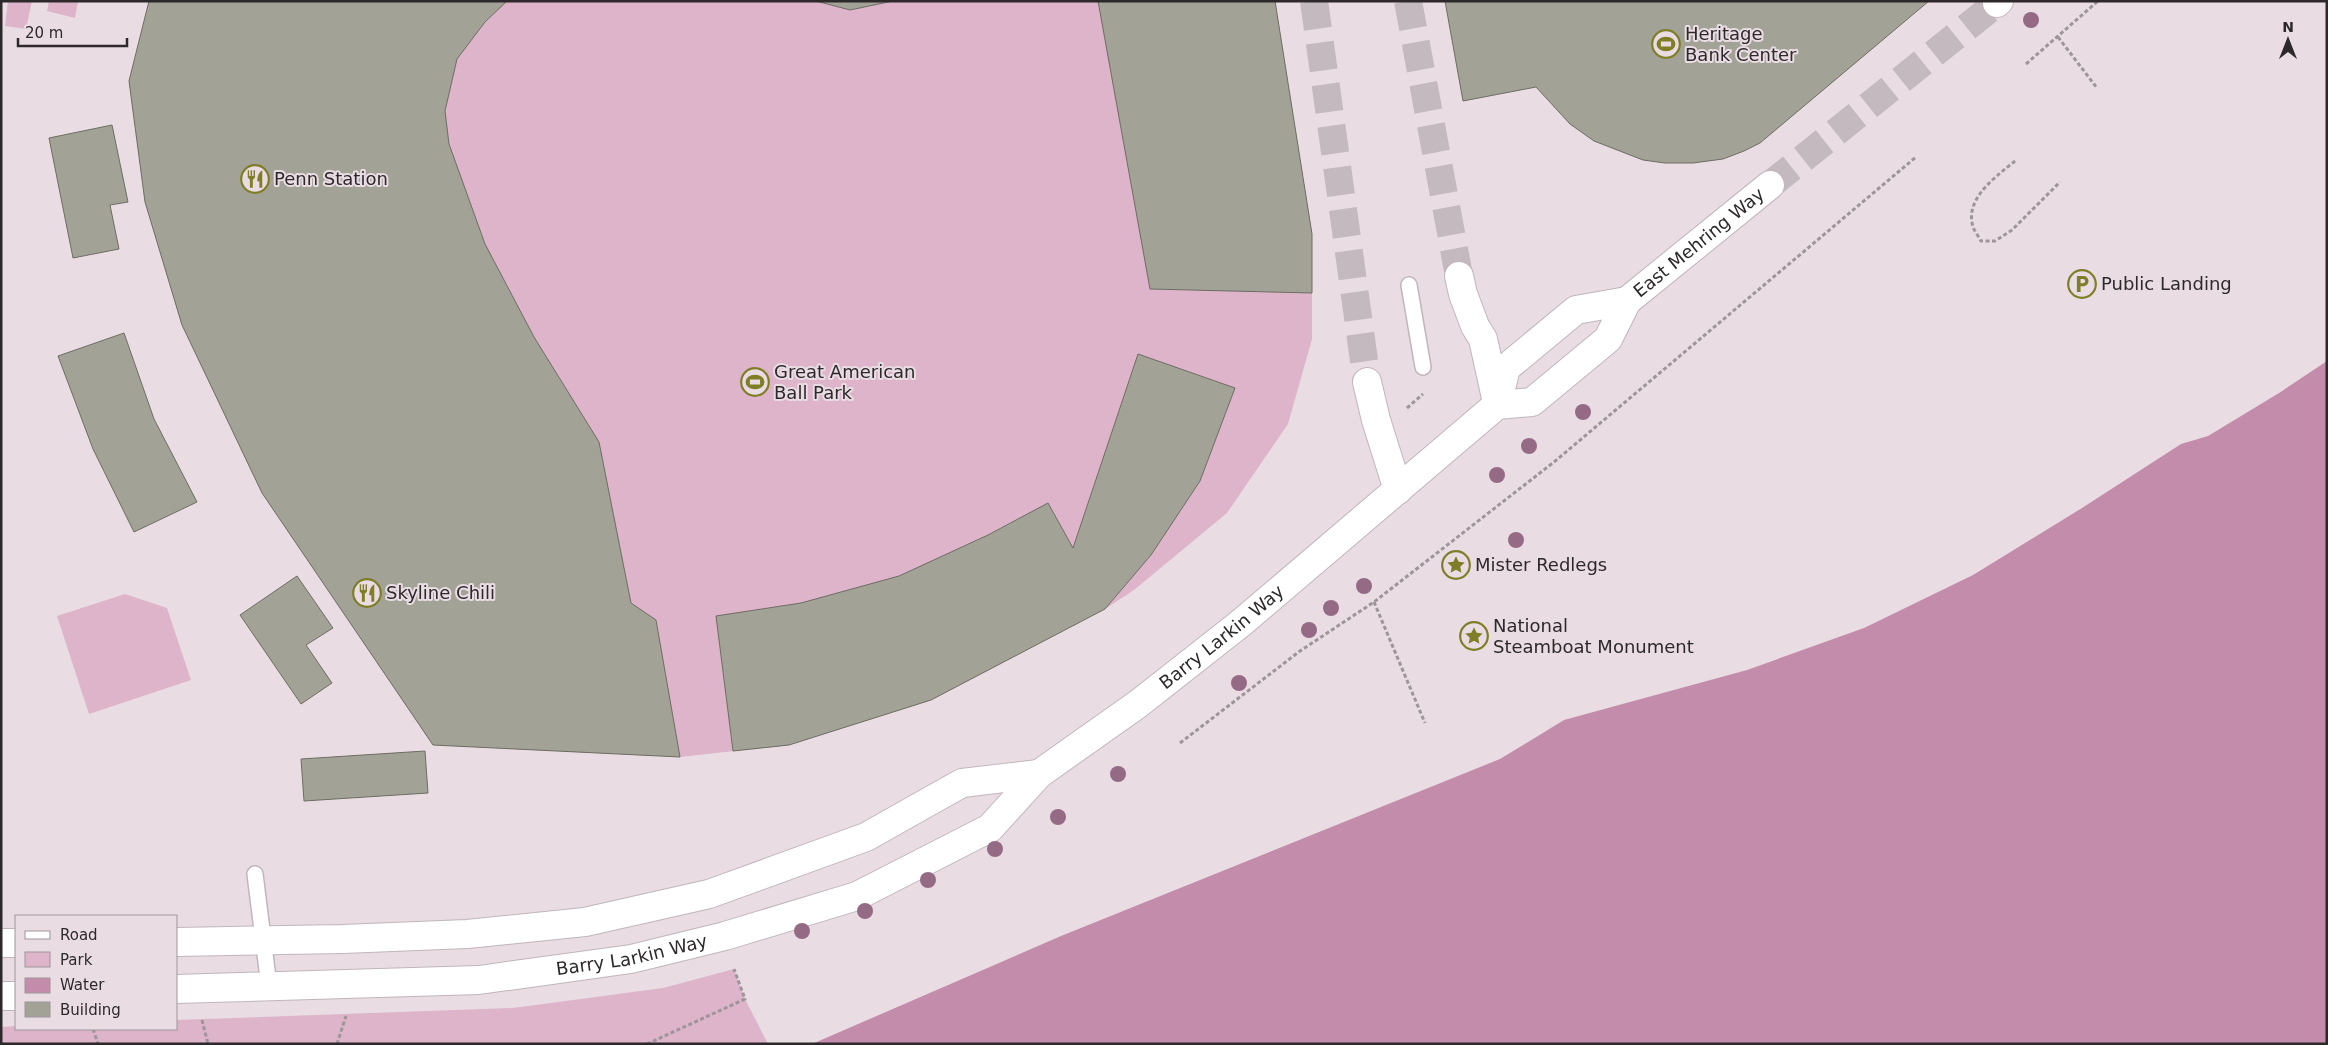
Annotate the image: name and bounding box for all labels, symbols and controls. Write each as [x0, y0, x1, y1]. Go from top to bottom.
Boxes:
scale bar [18, 15, 126, 47]
north arrow [2263, 15, 2313, 65]
text: N [2282, 19, 2294, 35]
place label: Heritage Bank Center [1685, 23, 1797, 65]
text: 20 m [25, 24, 63, 42]
sports icon: Heritage Bank Center [1651, 29, 1681, 59]
restaurant icon: Penn Station [240, 164, 270, 194]
place label: Penn Station [274, 168, 388, 189]
street label: East Mehring Way [1629, 183, 1768, 301]
parking icon: Public Landing [2067, 269, 2097, 299]
place label: Public Landing [2101, 273, 2232, 294]
place label: Great American Ball Park [774, 361, 916, 403]
sports icon: Great American Ball Park [740, 367, 770, 397]
place icon: Mister Redlegs [1441, 550, 1471, 580]
place label: Mister Redlegs [1475, 554, 1607, 575]
restaurant icon: Skyline Chili [352, 578, 382, 608]
street label: Barry Larkin Way [1155, 580, 1288, 693]
place label: Skyline Chili [386, 582, 495, 603]
place label: National Steamboat Monument [1493, 615, 1694, 657]
place icon: National Steamboat Monument [1459, 621, 1489, 651]
legend [15, 915, 178, 1030]
text: Road [60, 926, 98, 944]
street label: Barry Larkin Way [555, 930, 710, 979]
text: Park [60, 951, 93, 969]
text: Water [60, 976, 105, 994]
text: Building [60, 1001, 121, 1019]

